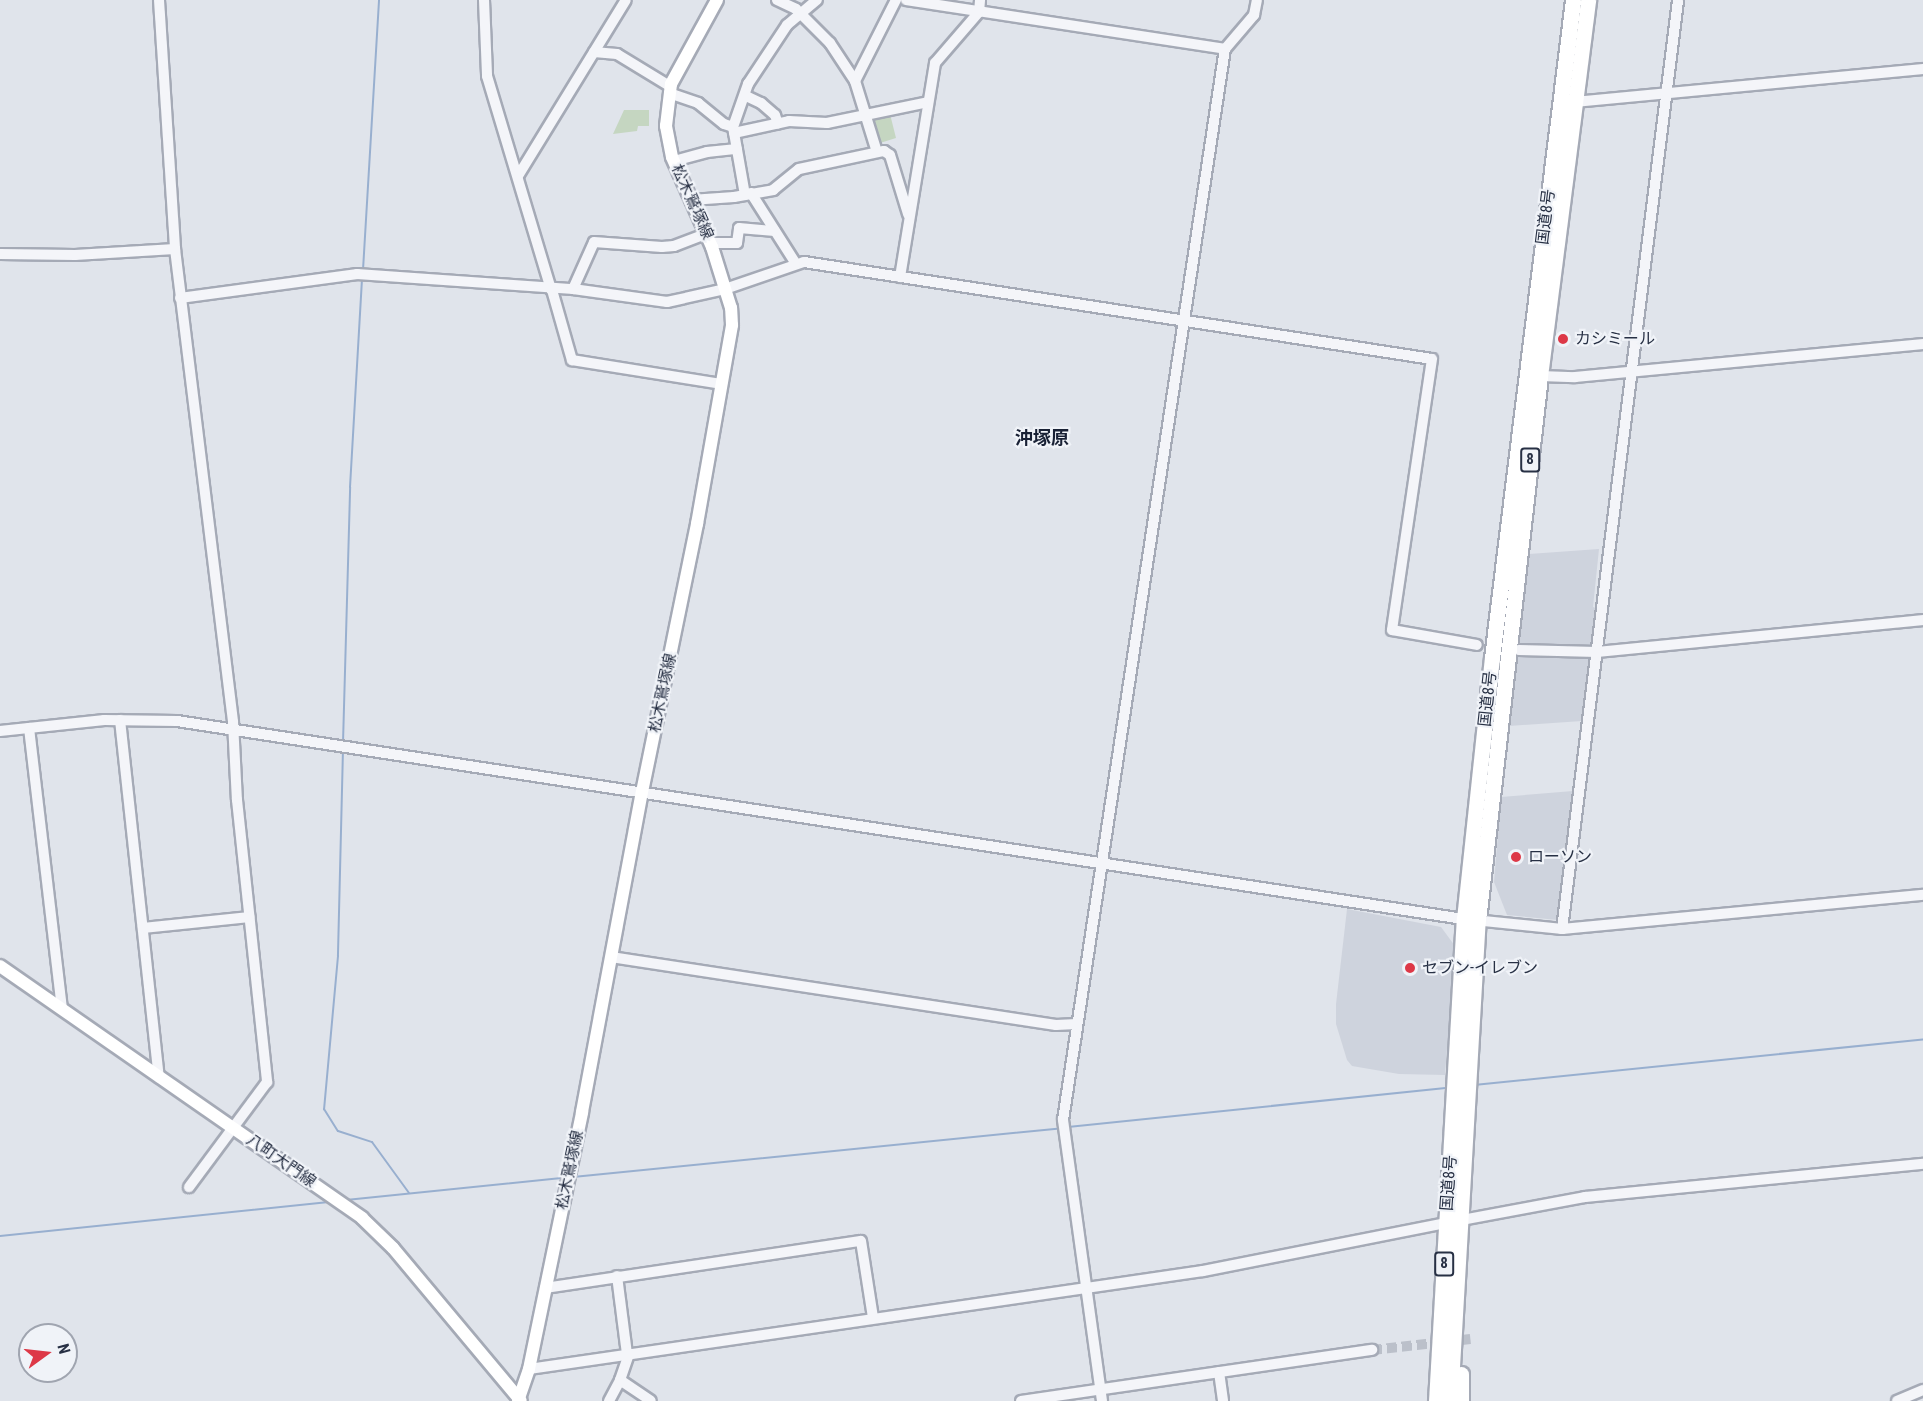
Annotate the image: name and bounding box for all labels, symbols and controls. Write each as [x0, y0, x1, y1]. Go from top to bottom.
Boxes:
street label: 松木鷲塚線 [667, 162, 717, 242]
street label: 国道8号 [1533, 188, 1559, 246]
place label: カシミール [1575, 329, 1655, 349]
marker: カシミール [1556, 332, 1570, 346]
district label: 沖塚原 [1015, 427, 1069, 449]
road number: 8 [1520, 448, 1540, 472]
street label: 松木鷲塚線 [645, 652, 681, 734]
street label: 国道8号 [1476, 670, 1500, 728]
place label: ローソン [1528, 847, 1592, 867]
marker: ローソン [1509, 850, 1523, 864]
place label: セブン-イレブン [1422, 958, 1538, 978]
marker: セブン-イレブン [1403, 961, 1417, 975]
street label: 松木鷲塚線 [552, 1129, 588, 1211]
street label: 八町大門線 [243, 1130, 319, 1192]
street label: 国道8号 [1437, 1154, 1461, 1212]
road number: 8 [1434, 1252, 1454, 1276]
north arrow [18, 1323, 78, 1383]
text: N [53, 1342, 74, 1356]

